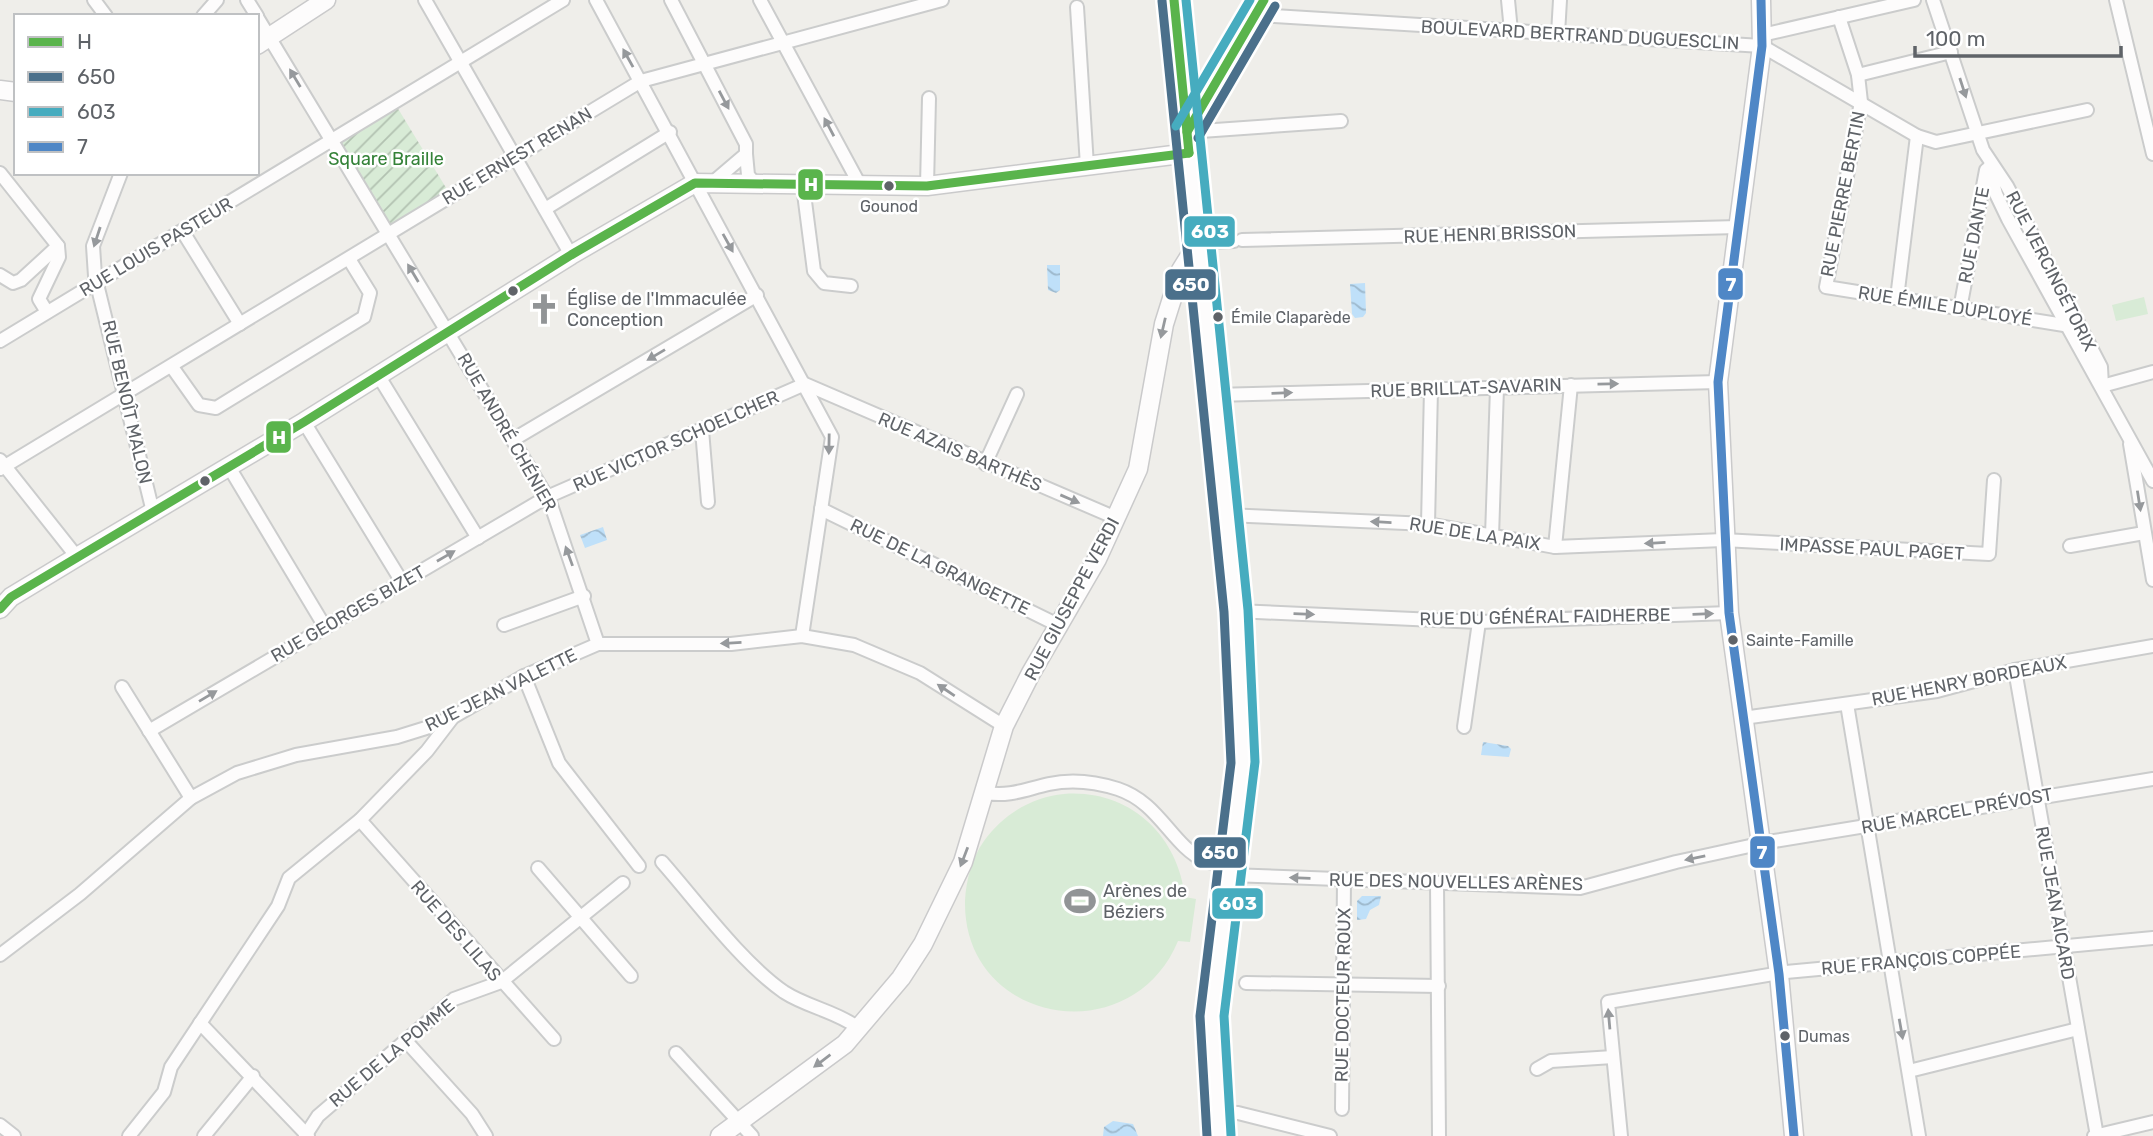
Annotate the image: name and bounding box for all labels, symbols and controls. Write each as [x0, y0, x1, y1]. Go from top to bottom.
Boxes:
legend [14, 14, 259, 175]
scale bar [1915, 14, 2122, 58]
street label: BOULEVARD BERTRAND DUGUESCLIN [1420, 16, 1740, 54]
text: 100 m [1926, 26, 1985, 51]
text: H [77, 29, 92, 54]
one-way arrow [622, 48, 634, 68]
text: 650 [77, 64, 115, 89]
one-way arrow [288, 69, 301, 88]
one-way arrow [1958, 78, 1968, 99]
one-way arrow [718, 90, 730, 110]
text: 603 [77, 99, 116, 124]
street label: RUE ERNEST RENAN [438, 103, 596, 209]
street label: RUE PIERRE BERTIN [1816, 109, 1870, 279]
one-way arrow [823, 117, 835, 136]
text: 7 [77, 134, 88, 159]
park label: Square Braille [328, 148, 444, 170]
line badge: H [797, 168, 824, 201]
text: H [804, 173, 818, 196]
marker: Gounod [882, 179, 896, 193]
street label: RUE DANTE [1954, 185, 1994, 285]
street label: RUE VERCINGÉTORIX [2001, 187, 2101, 355]
street label: RUE LOUIS PASTEUR [76, 193, 237, 301]
place label: Gounod [860, 197, 918, 216]
line badge: 603 [1183, 215, 1236, 248]
text: 603 [1191, 220, 1229, 243]
street label: RUE HENRI BRISSON [1403, 220, 1577, 248]
one-way arrow [91, 226, 102, 247]
one-way arrow [722, 233, 734, 252]
one-way arrow [407, 263, 420, 282]
line badge: 7 [1717, 267, 1744, 301]
line badge: 650 [1164, 268, 1217, 301]
text: 650 [1172, 273, 1210, 296]
text: 7 [1726, 273, 1737, 296]
street label: RUE ÉMILE DUPLOYÉ [1856, 281, 2034, 331]
unlabelled marker [506, 284, 520, 298]
place label: Église de l'Immaculée Conception [567, 288, 747, 331]
church icon: Église de l'Immaculée Conception [527, 292, 561, 326]
place label: Émile Claparède [1231, 308, 1351, 327]
marker: Émile Claparède [1211, 310, 1225, 324]
one-way arrow [1158, 317, 1169, 339]
street label: RUE BENOÎT MALON [97, 318, 157, 486]
street label: RUE ANDRÉ CHÉNIER [453, 349, 561, 515]
one-way arrow [647, 349, 666, 361]
street label: RUE BRILLAT-SAVARIN [1370, 374, 1562, 402]
one-way arrow [1597, 379, 1619, 390]
street label: RUE VICTOR SCHOELCHER [570, 386, 783, 496]
one-way arrow [1271, 387, 1293, 399]
street label: RUE AZAIS BARTHÈS [875, 408, 1045, 496]
line badge: H [265, 420, 292, 454]
text: H [272, 426, 286, 449]
one-way arrow [824, 433, 835, 455]
unlabelled marker [198, 474, 212, 488]
one-way arrow [2134, 490, 2145, 512]
one-way arrow [1060, 493, 1080, 505]
street label: RUE DE LA PAIX [1408, 513, 1542, 555]
street label: RUE DE LA GRANGETTE [847, 514, 1033, 620]
street label: RUE GIUSEPPE VERDI [1020, 514, 1124, 684]
one-way arrow [1369, 516, 1391, 527]
street label: IMPASSE PAUL PAGET [1779, 533, 1965, 565]
one-way arrow [1644, 537, 1666, 548]
one-way arrow [564, 545, 575, 566]
one-way arrow [437, 550, 456, 563]
street label: RUE GEORGES BIZET [267, 561, 429, 667]
street label: RUE DU GÉNÉRAL FAIDHERBE [1419, 604, 1671, 630]
one-way arrow [1293, 609, 1315, 620]
one-way arrow [1692, 609, 1714, 620]
place label: Sainte-Famille [1746, 631, 1854, 650]
marker: Sainte-Famille [1726, 633, 1740, 647]
one-way arrow [720, 638, 742, 649]
street label: RUE JEAN VALETTE [421, 644, 581, 736]
street label: RUE HENRY BORDEAUX [1870, 651, 2068, 711]
one-way arrow [936, 684, 956, 697]
one-way arrow [198, 691, 218, 703]
street label: RUE MARCEL PRÉVOST [1860, 783, 2054, 839]
street label: RUE JEAN AICARD [2031, 824, 2079, 982]
line badge: 7 [1749, 835, 1776, 869]
line badge: 650 [1193, 836, 1247, 869]
text: 650 [1201, 841, 1239, 864]
text: 7 [1757, 841, 1768, 864]
one-way arrow [958, 847, 969, 868]
one-way arrow [1684, 853, 1706, 864]
street label: RUE DES NOUVELLES ARÈNES [1329, 869, 1583, 895]
one-way arrow [1288, 873, 1310, 884]
street label: RUE DES LILAS [406, 876, 506, 986]
place label: Arènes de Béziers [1103, 880, 1187, 923]
sports icon: Arènes de Béziers [1063, 884, 1097, 918]
line badge: 603 [1211, 887, 1264, 920]
text: 603 [1219, 892, 1257, 915]
street label: RUE DOCTEUR ROUX [1330, 908, 1356, 1082]
street label: RUE FRANÇOIS COPPÉE [1820, 940, 2022, 980]
street label: RUE DE LA POMME [325, 994, 459, 1112]
one-way arrow [1603, 1008, 1614, 1030]
one-way arrow [1896, 1018, 1907, 1040]
place label: Dumas [1798, 1027, 1850, 1046]
marker: Dumas [1778, 1029, 1792, 1043]
one-way arrow [813, 1054, 831, 1068]

